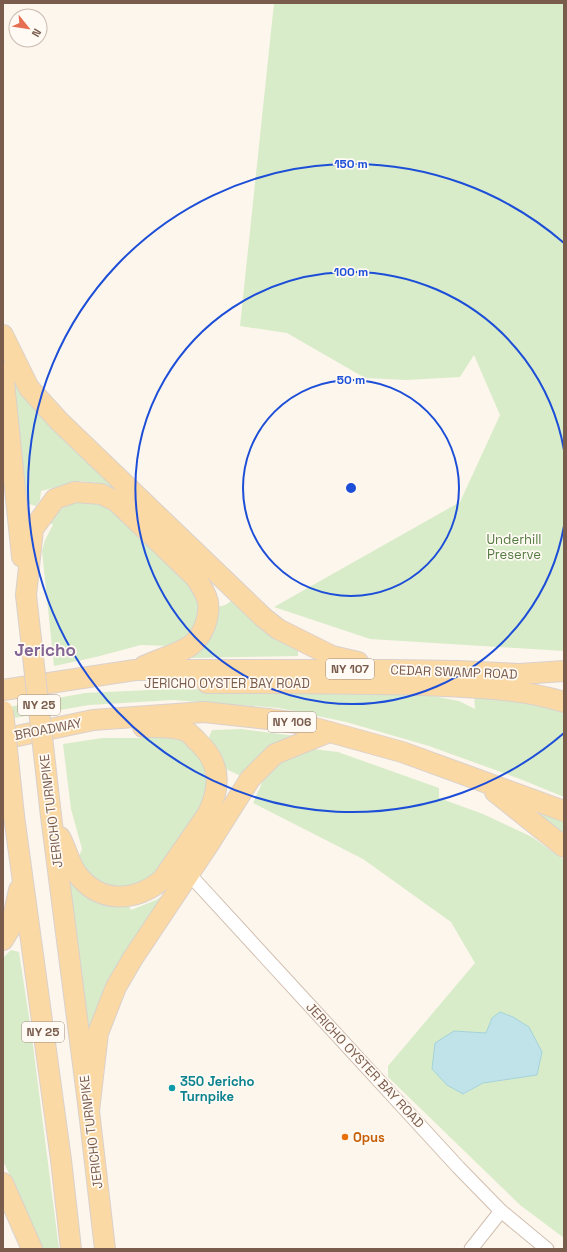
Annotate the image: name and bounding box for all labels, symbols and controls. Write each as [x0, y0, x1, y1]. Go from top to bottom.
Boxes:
north arrow [8, 8, 48, 48]
text: N [29, 26, 45, 40]
text: 150 m [334, 156, 368, 172]
text: 100 m [334, 264, 368, 280]
text: 50 m [337, 372, 365, 388]
centre of rings [344, 481, 358, 495]
park label: Underhill Preserve [486, 531, 542, 563]
district label: Jericho [14, 639, 76, 661]
road number: NY 107 [326, 659, 374, 679]
street label: CEDAR SWAMP ROAD [390, 661, 518, 683]
street label: JERICHO OYSTER BAY ROAD [144, 675, 310, 692]
road number: NY 25 [18, 695, 60, 715]
road number: NY 106 [268, 712, 316, 732]
street label: BROADWAY [13, 714, 83, 744]
street label: JERICHO TURNPIKE [36, 753, 66, 869]
street label: JERICHO OYSTER BAY ROAD [302, 999, 428, 1131]
road number: NY 25 [22, 1022, 64, 1042]
place label: 350 Jericho Turnpike [180, 1073, 255, 1105]
street label: JERICHO TURNPIKE [76, 1074, 106, 1190]
marker: 350 Jericho Turnpike [167, 1083, 177, 1093]
place label: Opus [353, 1129, 385, 1146]
marker: Opus [340, 1132, 350, 1142]

